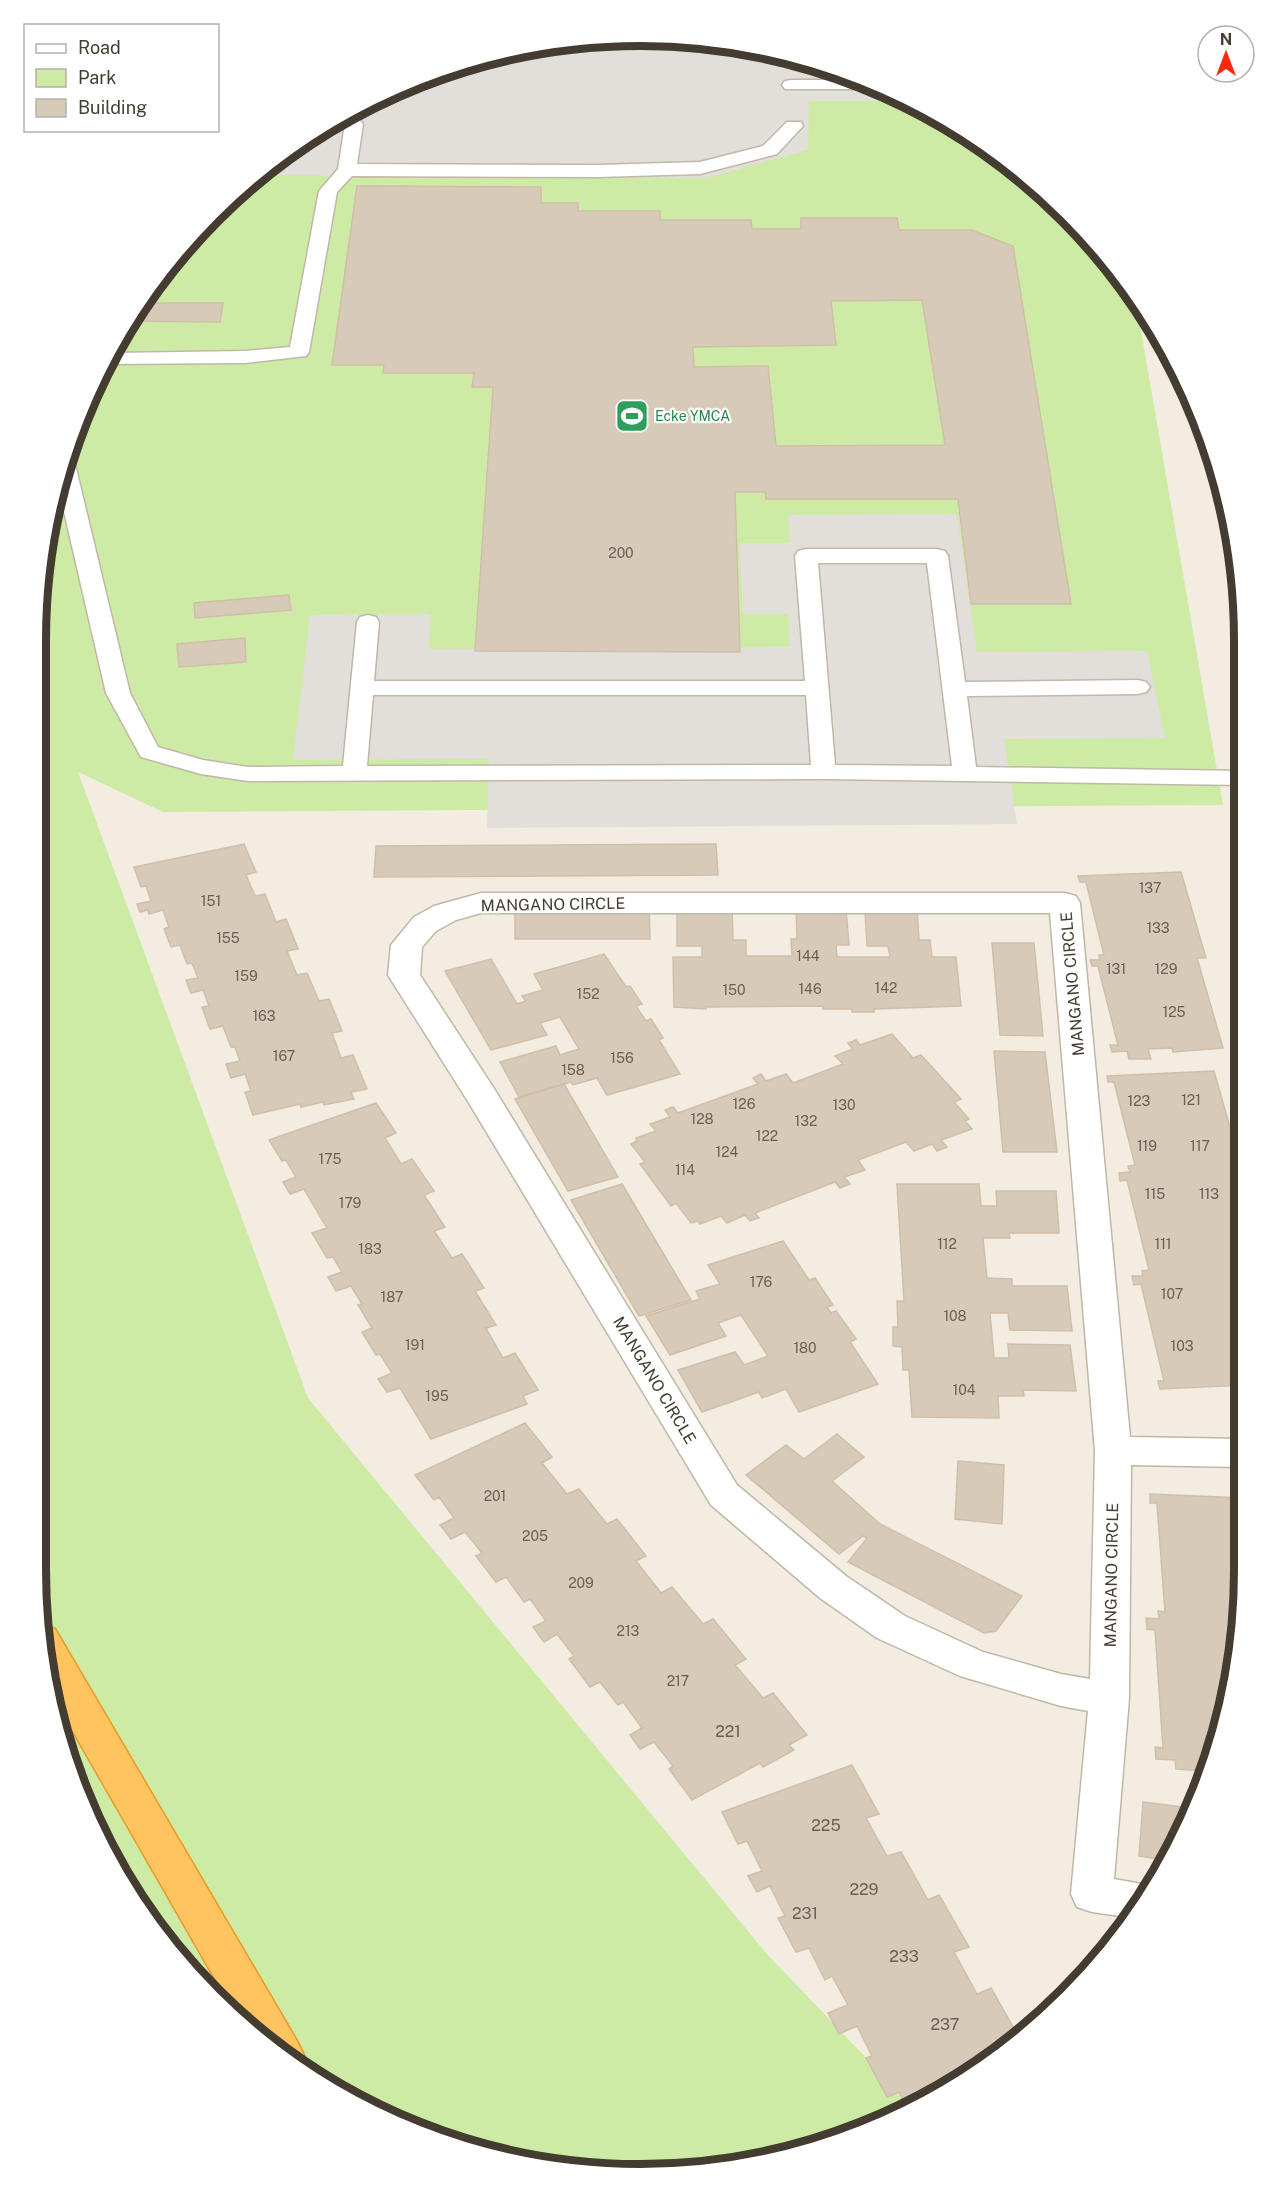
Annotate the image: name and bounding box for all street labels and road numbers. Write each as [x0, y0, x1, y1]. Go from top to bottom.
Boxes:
street label: MANGANO CIRCLE [480, 894, 626, 915]
street label: MANGANO CIRCLE [1057, 911, 1088, 1057]
street label: MANGANO CIRCLE [609, 1313, 700, 1447]
street label: MANGANO CIRCLE [1101, 1502, 1122, 1648]

